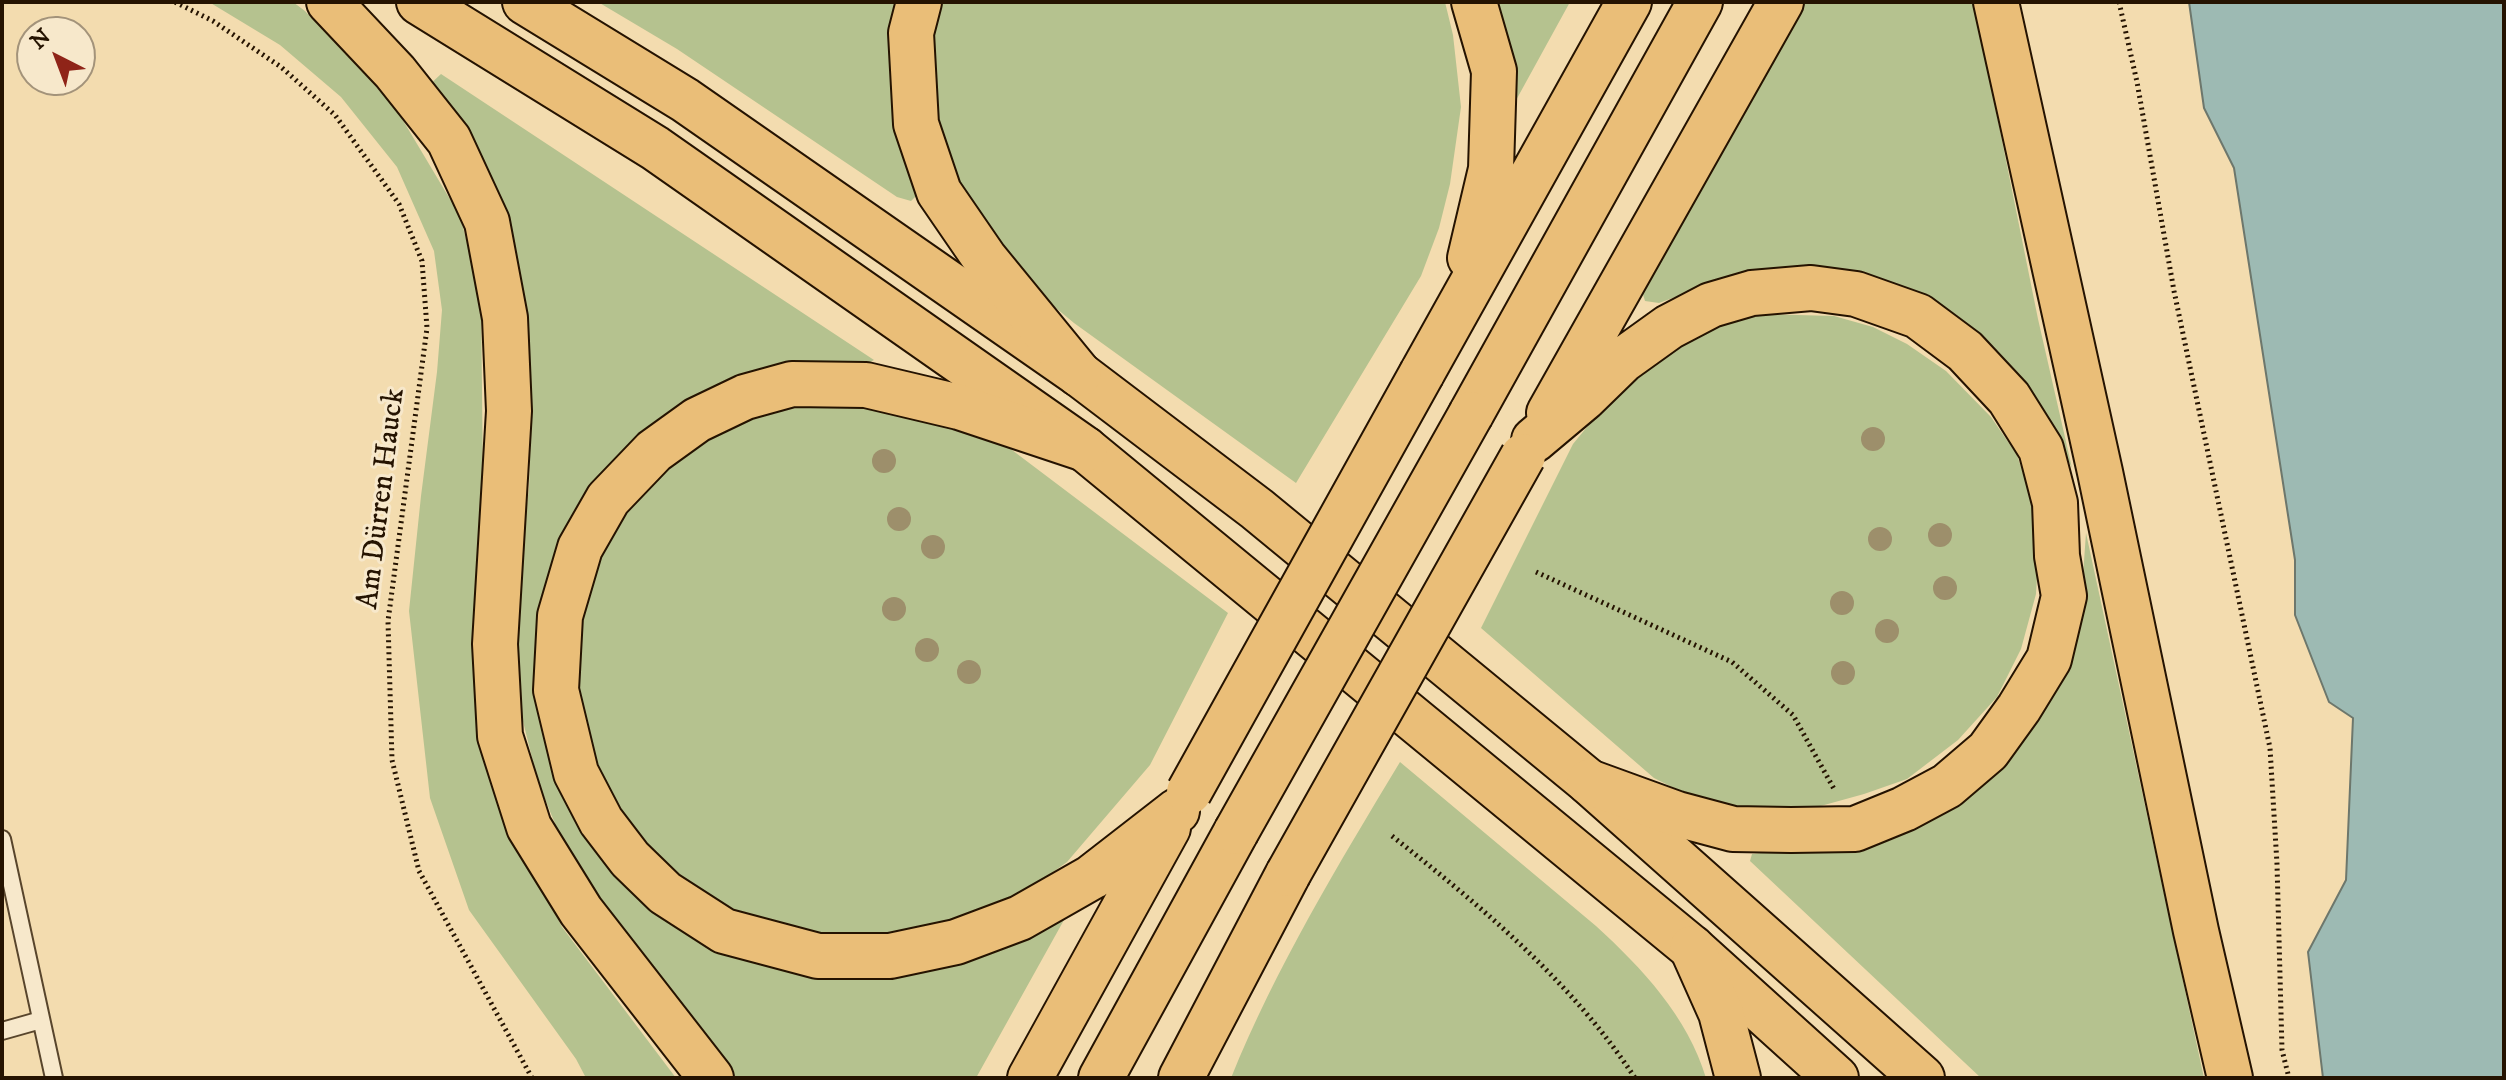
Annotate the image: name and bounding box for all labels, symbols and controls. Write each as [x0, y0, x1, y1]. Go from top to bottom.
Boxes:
north arrow [16, 16, 96, 96]
text: N [25, 23, 57, 55]
street label: Am Dürren Hauck [352, 387, 414, 611]

